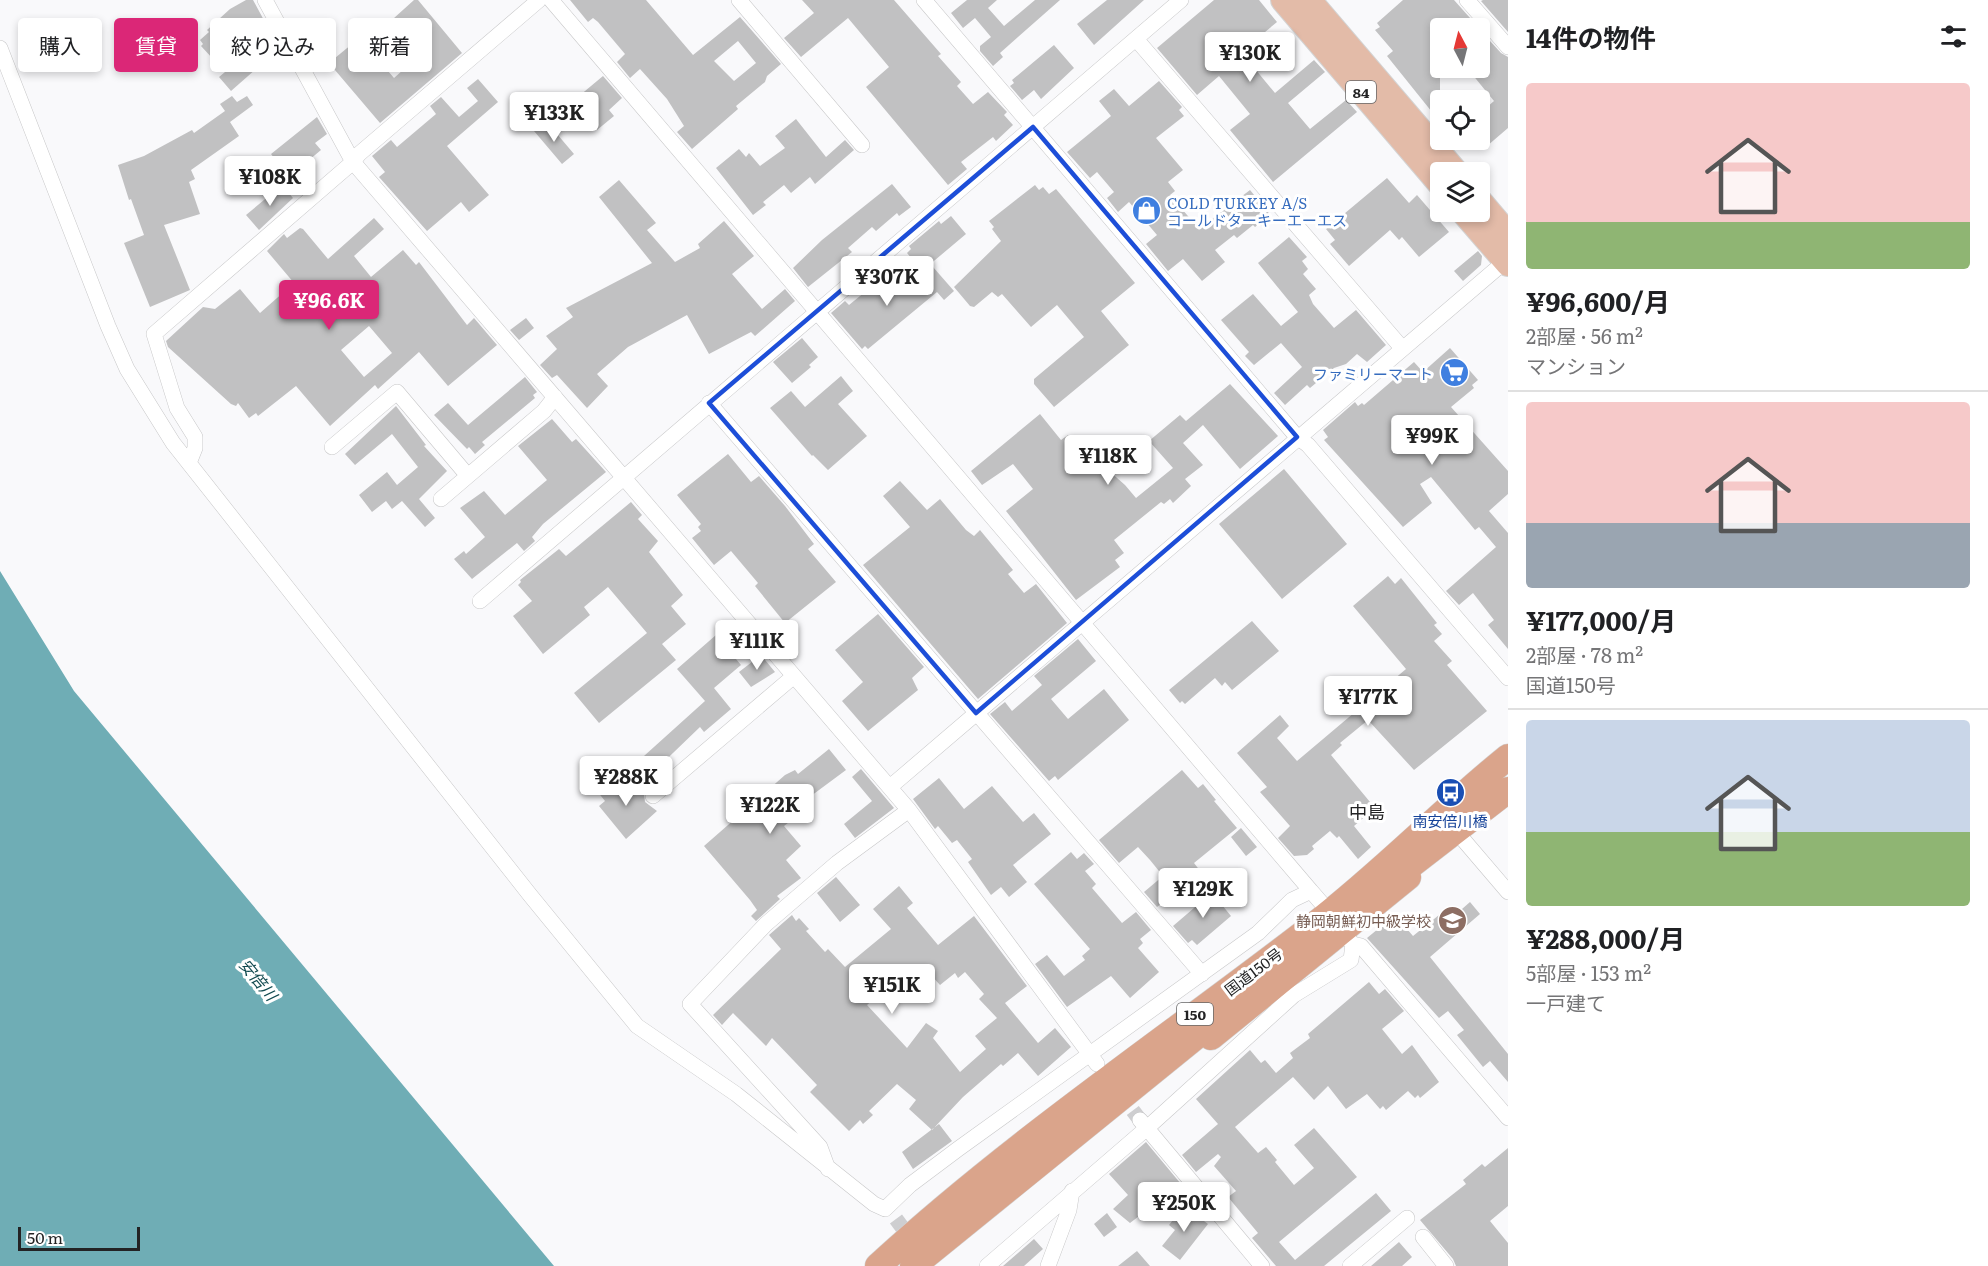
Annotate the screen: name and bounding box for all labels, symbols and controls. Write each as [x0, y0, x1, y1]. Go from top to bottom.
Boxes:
text: 14件の物件 [1526, 17, 1655, 56]
chip: 購入 [18, 18, 102, 72]
chip: 賃貸 [114, 18, 198, 72]
chip: 絞り込み [210, 18, 336, 72]
chip: 新着 [348, 18, 432, 72]
north arrow [1430, 18, 1490, 78]
map controls [1430, 18, 1490, 222]
icon: filters [1937, 20, 1970, 53]
pin: ¥130K [1208, 32, 1292, 83]
text: ¥130K [1219, 36, 1281, 66]
road number: 84 [1346, 81, 1376, 103]
button: locate [1430, 90, 1490, 150]
pin: ¥133K [512, 92, 596, 143]
text: ¥133K [524, 96, 584, 126]
icon: home [1694, 122, 1802, 230]
pin: ¥108K [228, 156, 312, 207]
text: ¥108K [239, 160, 301, 190]
button: layers [1430, 162, 1490, 222]
place label: COLD TURKEY A/S コールドターキーエーエス [1167, 191, 1347, 231]
shop icon: COLD TURKEY A/S コールドターキーエーエス [1130, 195, 1162, 227]
pin: ¥307K [845, 256, 929, 307]
text: ¥307K [855, 260, 919, 290]
pin: ¥96.6K [280, 280, 378, 331]
text: ¥96,600/月 [1526, 281, 1670, 320]
text: ¥96.6K [293, 284, 365, 314]
text: 2部屋 · 56 m² [1526, 320, 1643, 350]
text: マンション [1526, 350, 1626, 380]
supermarket icon: ファミリーマート [1438, 357, 1470, 389]
place label: ファミリーマート [1313, 362, 1433, 385]
pin: ¥99K [1396, 415, 1468, 466]
text: ¥99K [1405, 419, 1459, 449]
pin: ¥118K [1066, 435, 1150, 486]
text: ¥118K [1079, 439, 1137, 469]
icon: home [1694, 441, 1802, 549]
text: ¥177,000/月 [1526, 600, 1676, 639]
pin: ¥111K [715, 620, 799, 671]
text: ¥111K [729, 624, 785, 654]
text: 2部屋 · 78 m² [1526, 639, 1643, 669]
text: 国道150号 [1526, 669, 1616, 699]
pin: ¥177K [1326, 676, 1410, 727]
text: ¥177K [1338, 680, 1398, 710]
pin: ¥288K [584, 756, 668, 807]
icon: home [1694, 759, 1802, 867]
text: ¥288K [594, 760, 658, 790]
bus stop icon: 南安倍川橋 [1434, 777, 1466, 809]
pin: ¥122K [728, 784, 812, 835]
text: ¥122K [740, 788, 800, 818]
district label: 中島 [1349, 798, 1385, 825]
place label: 南安倍川橋 [1412, 809, 1488, 832]
pin: ¥129K [1161, 868, 1245, 919]
text: ¥129K [1172, 872, 1234, 902]
school or university icon: 静岡朝鮮初中級学校 [1436, 904, 1468, 936]
place label: 静岡朝鮮初中級学校 [1296, 909, 1431, 932]
text: ¥288,000/月 [1526, 918, 1685, 957]
street label: 国道150号 [1219, 942, 1287, 1000]
water label: 安倍川 [234, 953, 285, 1007]
text: 5部屋 · 153 m² [1526, 957, 1651, 987]
pin: ¥151K [850, 964, 934, 1015]
text: ¥151K [863, 968, 921, 998]
text: 一戸建て [1526, 987, 1606, 1017]
road number: 150 [1177, 1003, 1213, 1025]
pin: ¥250K [1142, 1182, 1226, 1233]
text: ¥250K [1152, 1186, 1216, 1216]
scale bar [18, 1224, 140, 1252]
text: 50 m [27, 1225, 63, 1249]

